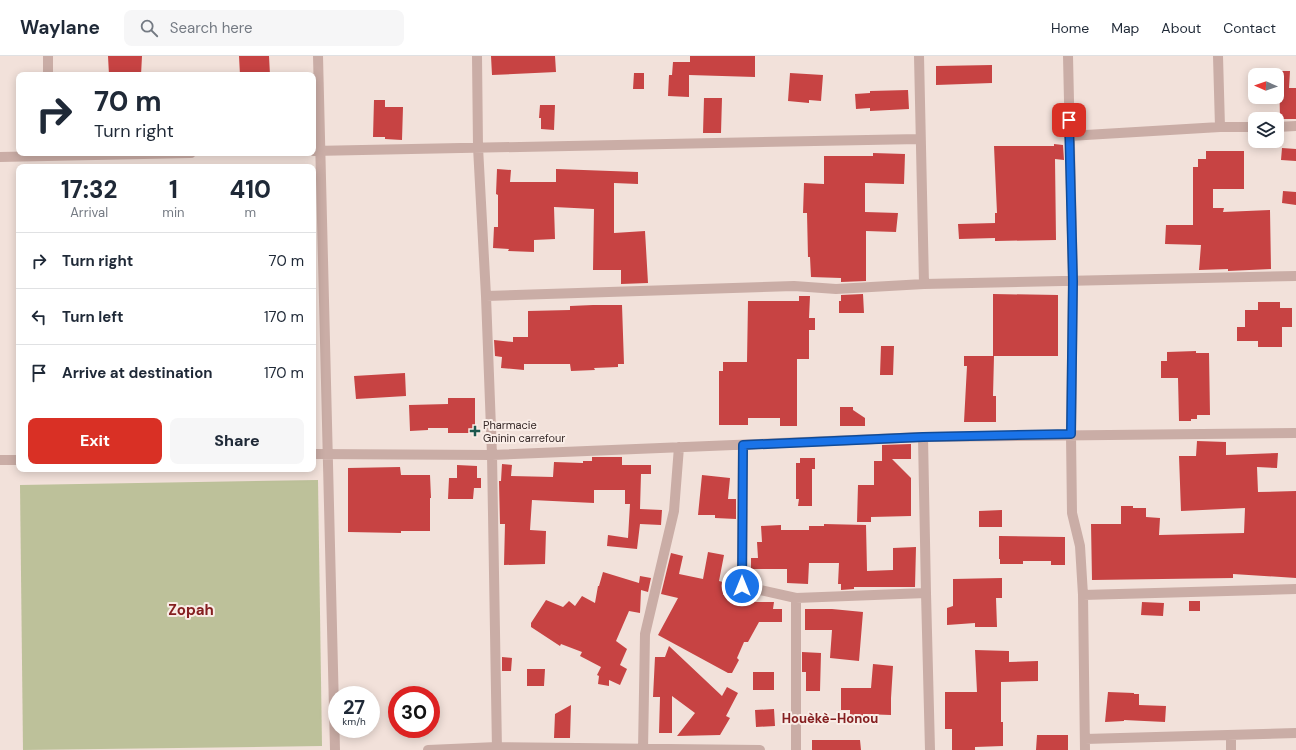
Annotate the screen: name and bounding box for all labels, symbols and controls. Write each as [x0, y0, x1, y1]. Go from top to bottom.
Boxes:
search box [124, 10, 404, 46]
text: Waylane [20, 15, 100, 40]
icon: search [138, 17, 160, 39]
text: Search here [170, 18, 253, 38]
text: Home [1051, 19, 1089, 37]
text: Map [1111, 19, 1139, 37]
text: About [1161, 19, 1201, 37]
text: Contact [1223, 19, 1276, 37]
north arrow [1248, 68, 1284, 104]
map controls [1248, 68, 1284, 148]
text: 70 m [94, 83, 162, 120]
icon: right [28, 88, 80, 140]
pin [1052, 103, 1086, 137]
icon: arrive [1058, 109, 1080, 131]
button: layers [1248, 112, 1284, 148]
text: Turn right [94, 119, 174, 143]
text: 17:32 [61, 174, 117, 205]
text: 1 [169, 174, 178, 205]
text: 410 [229, 174, 271, 205]
text: Arrival [70, 204, 108, 221]
text: min [162, 204, 185, 221]
text: m [244, 204, 256, 221]
icon: right [28, 250, 50, 272]
text: Turn right [62, 251, 133, 271]
text: 70 m [269, 251, 304, 271]
icon: left [28, 306, 50, 328]
text: Turn left [62, 307, 123, 327]
text: 170 m [264, 307, 304, 327]
icon: arrive [28, 362, 50, 384]
text: Arrive at destination [62, 363, 213, 383]
text: 170 m [264, 363, 304, 383]
button: Exit [28, 418, 162, 464]
button: Share [170, 418, 304, 464]
place label: Pharmacie Gninin carrefour [483, 418, 565, 445]
marker: Pharmacie Gninin carrefour [470, 426, 480, 436]
position arrow [721, 565, 763, 607]
district label: Zopah [168, 600, 214, 620]
speed limit sign: 30 [388, 686, 440, 738]
text: 27 [343, 694, 365, 720]
district label: Houèkè-Honou [782, 710, 878, 727]
text: km/h [342, 715, 366, 728]

